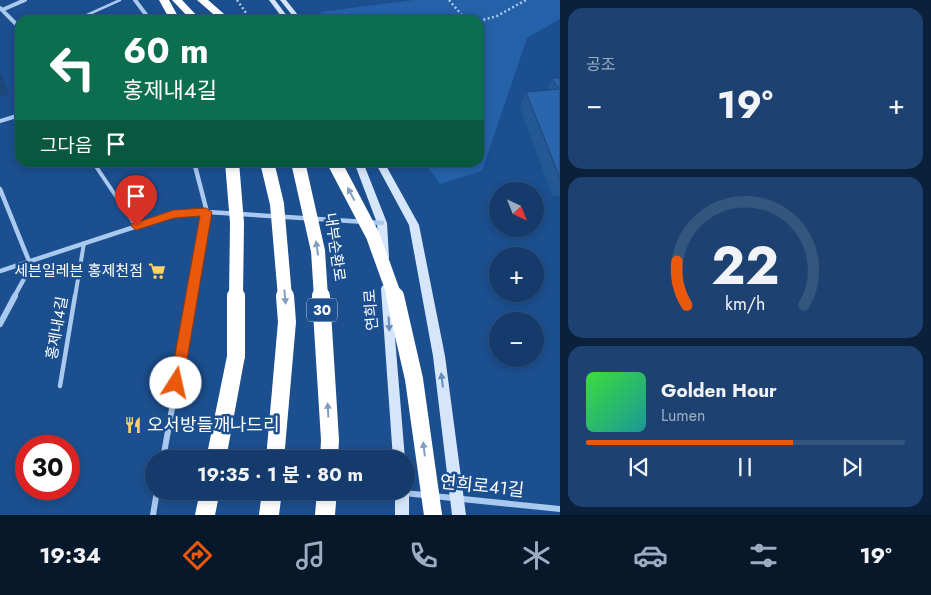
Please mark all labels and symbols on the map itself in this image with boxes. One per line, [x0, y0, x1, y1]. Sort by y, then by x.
pin [115, 175, 157, 226]
north arrow [489, 182, 544, 238]
one-way arrow [347, 187, 355, 201]
street label: 내부순환로 [319, 211, 351, 283]
one-way arrow [313, 240, 321, 256]
place label: 세븐일레븐 홍제천점 [14, 260, 143, 282]
supermarket icon: 세븐일레븐 홍제천점 [147, 261, 167, 281]
street label: 연희로 [359, 289, 383, 331]
one-way arrow [281, 290, 289, 306]
street label: 홍제내4길 [41, 295, 73, 361]
road number: 30 [307, 298, 337, 322]
one-way arrow [385, 316, 393, 332]
position arrow [149, 356, 201, 408]
one-way arrow [438, 372, 446, 388]
one-way arrow [323, 402, 331, 418]
place label: 오서방들깨나드리 [147, 412, 279, 438]
restaurant icon: 오서방들깨나드리 [123, 415, 143, 435]
speed limit sign: 30 [15, 435, 80, 500]
one-way arrow [420, 441, 428, 457]
street label: 연희로41길 [438, 469, 526, 503]

